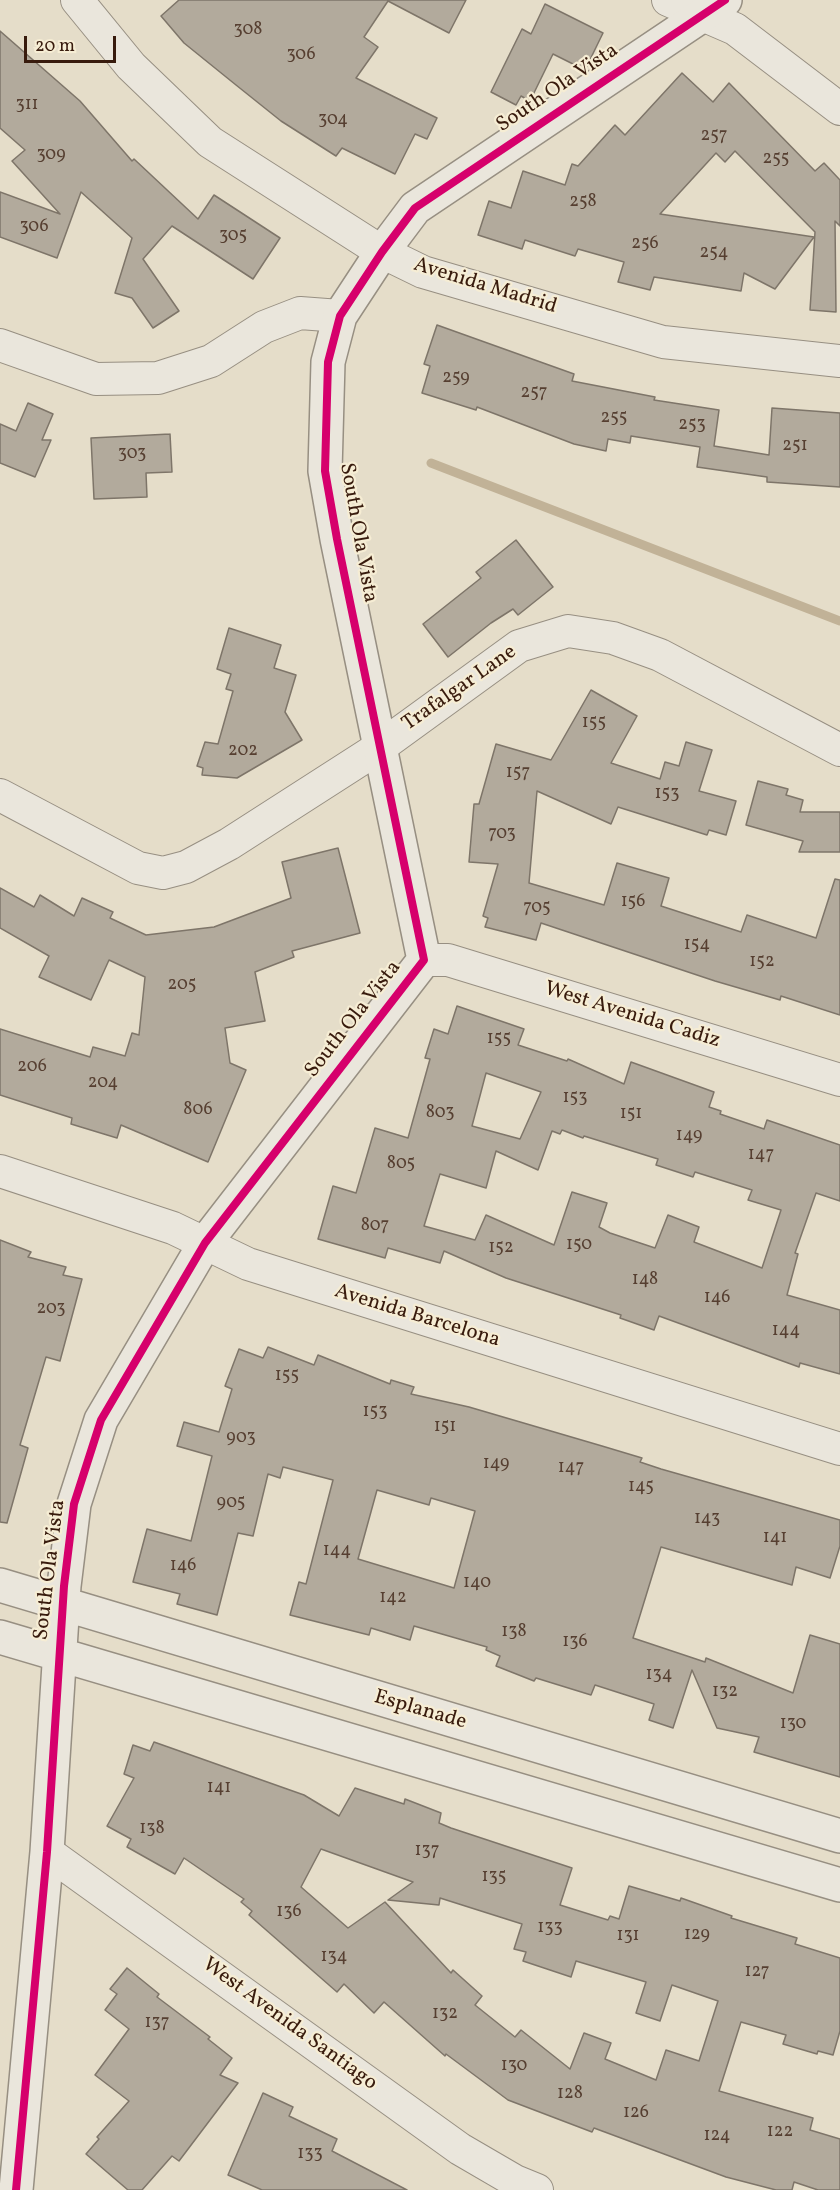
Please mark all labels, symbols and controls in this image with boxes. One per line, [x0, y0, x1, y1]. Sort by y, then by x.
house number: 308 [234, 20, 262, 42]
scale bar [27, 24, 118, 62]
text: 20 m [35, 34, 75, 59]
street label: South Ola Vista [492, 39, 624, 139]
house number: 306 [286, 45, 316, 67]
house number: 311 [15, 95, 39, 117]
house number: 304 [318, 110, 348, 132]
house number: 257 [700, 126, 728, 148]
house number: 309 [36, 145, 66, 167]
house number: 255 [763, 149, 789, 171]
house number: 258 [569, 192, 597, 214]
house number: 306 [19, 217, 49, 239]
house number: 305 [219, 226, 247, 248]
house number: 256 [631, 234, 659, 256]
house number: 254 [699, 243, 729, 265]
street label: Avenida Madrid [410, 253, 560, 321]
house number: 259 [442, 368, 470, 390]
house number: 257 [520, 383, 548, 405]
house number: 255 [601, 408, 627, 430]
house number: 253 [678, 415, 706, 437]
house number: 251 [782, 436, 808, 458]
house number: 303 [118, 444, 146, 466]
street label: South Ola Vista [332, 461, 382, 605]
street label: Trafalgar Lane [398, 640, 522, 738]
house number: 155 [582, 713, 606, 735]
house number: 202 [228, 741, 258, 763]
house number: 157 [506, 763, 530, 785]
house number: 153 [655, 784, 679, 806]
house number: 703 [488, 824, 516, 846]
house number: 156 [621, 892, 645, 914]
house number: 705 [523, 898, 551, 920]
house number: 154 [684, 935, 710, 957]
house number: 152 [749, 952, 775, 974]
street label: South Ola Vista [301, 957, 407, 1083]
house number: 205 [168, 975, 196, 997]
street label: West Avenida Cadiz [541, 977, 723, 1055]
house number: 155 [487, 1029, 511, 1051]
house number: 206 [17, 1057, 47, 1079]
house number: 204 [88, 1073, 118, 1095]
house number: 153 [563, 1088, 587, 1110]
house number: 806 [183, 1100, 213, 1122]
house number: 803 [426, 1103, 454, 1125]
house number: 151 [620, 1104, 642, 1126]
house number: 149 [676, 1126, 702, 1148]
house number: 147 [748, 1145, 774, 1167]
house number: 805 [387, 1154, 415, 1176]
house number: 807 [361, 1216, 389, 1238]
house number: 150 [566, 1235, 592, 1257]
house number: 152 [488, 1238, 514, 1260]
house number: 148 [632, 1270, 658, 1292]
street label: Avenida Barcelona [331, 1280, 503, 1354]
house number: 146 [704, 1288, 730, 1310]
house number: 203 [36, 1299, 66, 1321]
house number: 144 [772, 1321, 800, 1343]
house number: 155 [275, 1366, 299, 1388]
house number: 153 [363, 1402, 387, 1424]
house number: 151 [434, 1417, 456, 1439]
house number: 903 [226, 1428, 256, 1450]
house number: 149 [483, 1454, 509, 1476]
house number: 147 [558, 1458, 584, 1480]
house number: 145 [628, 1477, 654, 1499]
house number: 905 [217, 1493, 245, 1515]
street label: South Ola Vista [30, 1498, 72, 1642]
house number: 143 [694, 1509, 720, 1531]
house number: 141 [763, 1528, 787, 1550]
house number: 144 [323, 1541, 351, 1563]
house number: 146 [170, 1556, 196, 1578]
house number: 140 [463, 1573, 491, 1595]
house number: 142 [379, 1588, 407, 1610]
house number: 138 [501, 1622, 527, 1644]
house number: 136 [562, 1632, 588, 1654]
house number: 134 [646, 1665, 672, 1687]
house number: 132 [712, 1682, 738, 1704]
street label: Esplanade [371, 1686, 469, 1736]
house number: 130 [780, 1714, 806, 1736]
house number: 141 [207, 1778, 231, 1800]
house number: 138 [139, 1819, 165, 1841]
house number: 137 [415, 1841, 439, 1863]
house number: 135 [482, 1867, 506, 1889]
house number: 136 [276, 1902, 302, 1924]
house number: 133 [537, 1918, 563, 1940]
house number: 129 [684, 1925, 710, 1947]
house number: 131 [616, 1926, 640, 1948]
house number: 134 [321, 1947, 347, 1969]
street label: West Avenida Santiago [197, 1953, 381, 2097]
house number: 127 [745, 1962, 769, 1984]
house number: 132 [432, 2004, 458, 2026]
house number: 137 [145, 2013, 169, 2035]
house number: 130 [501, 2056, 527, 2078]
house number: 128 [557, 2084, 583, 2106]
house number: 126 [623, 2103, 649, 2125]
house number: 122 [767, 2122, 793, 2144]
house number: 124 [704, 2126, 730, 2148]
house number: 133 [297, 2144, 323, 2166]

